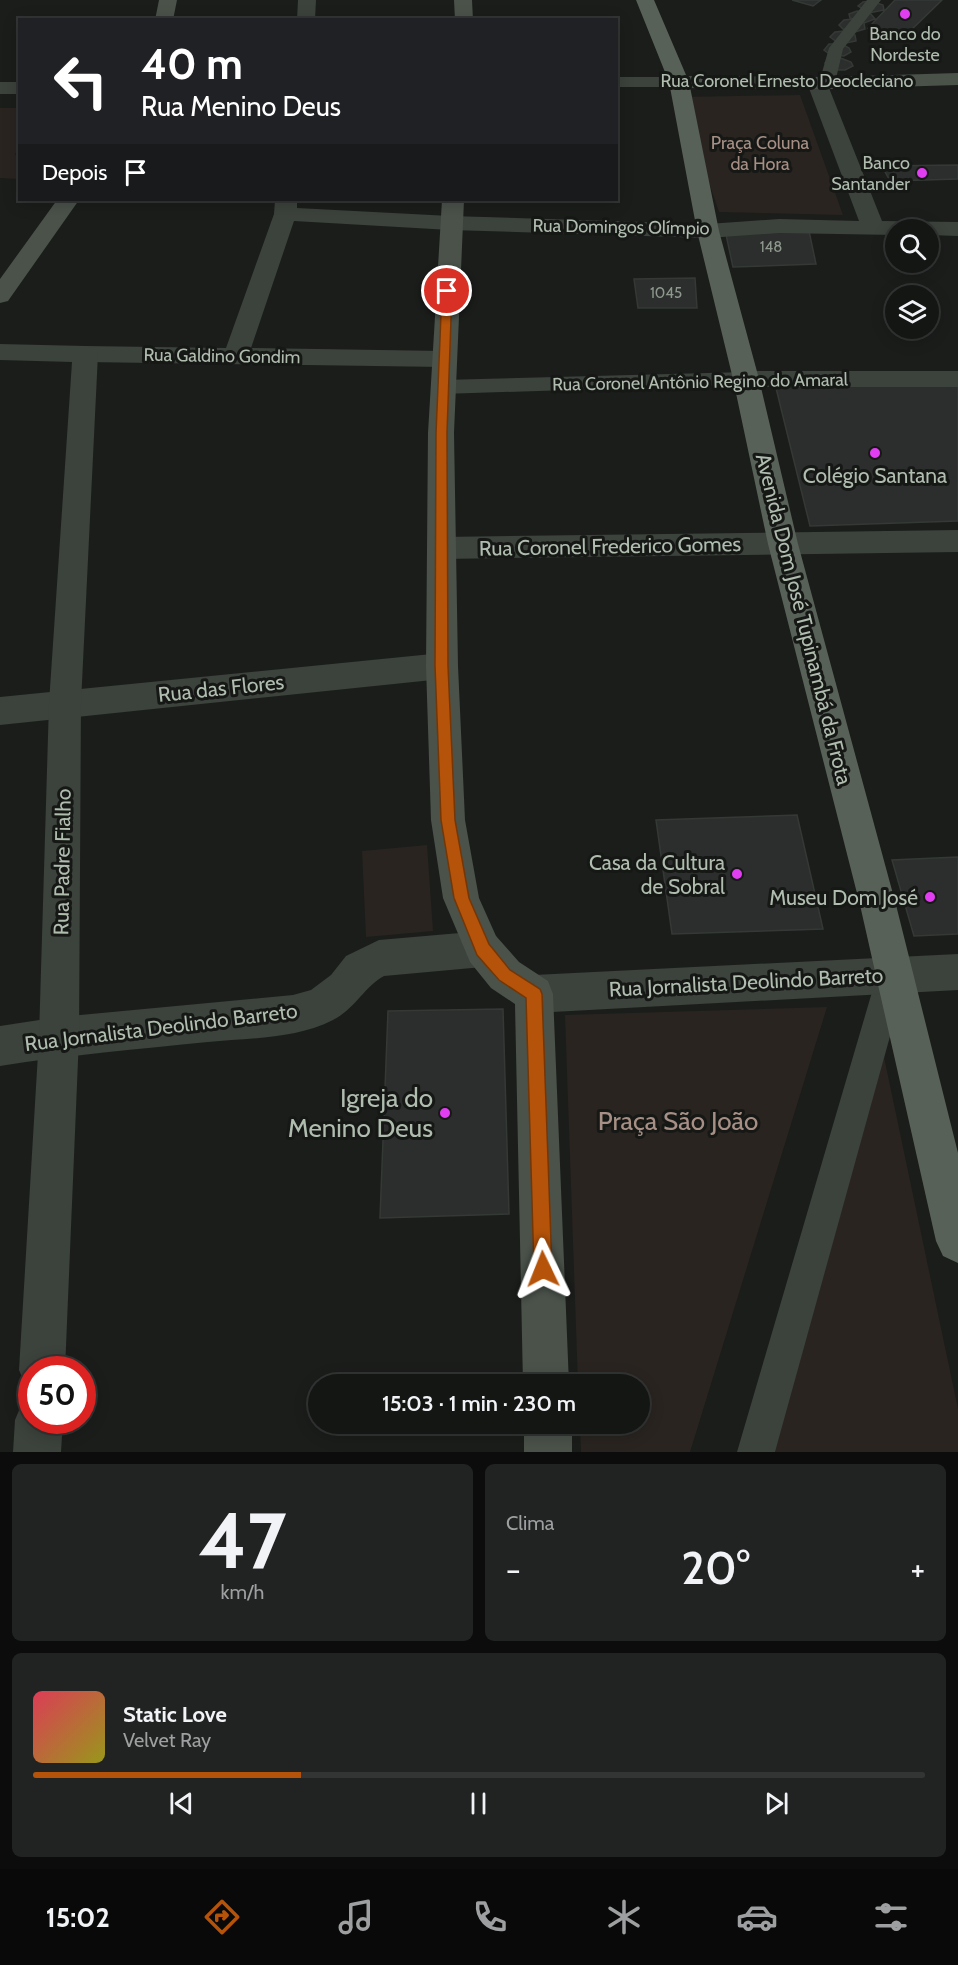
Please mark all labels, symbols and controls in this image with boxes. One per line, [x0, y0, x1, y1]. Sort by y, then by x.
marker: Banco do Nordeste [898, 7, 912, 21]
place label: Banco do Nordeste [869, 23, 941, 66]
text: 40 m [141, 38, 243, 90]
icon: left [42, 42, 120, 120]
street label: Rua Coronel Ernesto Deocleciano [661, 70, 914, 92]
text: Rua Menino Deus [141, 90, 341, 123]
park label: Praça Coluna da Hora [711, 132, 810, 175]
place label: Banco Santander [831, 152, 910, 195]
icon: arrive [119, 156, 152, 189]
text: Depois [42, 159, 107, 186]
marker: Banco Santander [915, 166, 929, 180]
street label: Rua Domingos Olímpio [532, 214, 710, 240]
map controls [885, 219, 939, 339]
button: search [885, 219, 939, 273]
house number: 148 [760, 238, 782, 256]
pin [421, 265, 472, 316]
icon: arrive [430, 274, 463, 307]
house number: 1045 [650, 284, 682, 302]
button: layers [885, 285, 939, 339]
street label: Rua Galdino Gondim [143, 344, 301, 368]
street label: Rua Coronel Antônio Regino do Amaral [552, 368, 849, 396]
marker: Colégio Santana [868, 446, 882, 460]
street label: Avenida Dom José Tupinambá da Frota [751, 451, 857, 787]
place label: Colégio Santana [803, 463, 947, 488]
street label: Rua Coronel Frederico Gomes [479, 531, 742, 561]
street label: Rua das Flores [157, 669, 286, 707]
street label: Rua Padre Fialho [48, 788, 76, 936]
place label: Casa da Cultura de Sobral [589, 850, 725, 899]
marker: Casa da Cultura de Sobral [730, 867, 744, 881]
place label: Museu Dom José [769, 885, 918, 910]
marker: Museu Dom José [923, 890, 937, 904]
street label: Rua Jornalista Deolindo Barreto [608, 962, 884, 1002]
street label: Rua Jornalista Deolindo Barreto [23, 998, 299, 1056]
place label: Igreja do Menino Deus [288, 1082, 433, 1144]
park label: Praça São João [598, 1105, 758, 1137]
marker: Igreja do Menino Deus [438, 1106, 452, 1120]
position arrow [511, 1237, 575, 1301]
speed limit sign: 50 [18, 1356, 96, 1434]
text: 15:03 · 1 min · 230 m [382, 1390, 576, 1417]
text: 47 [198, 1493, 287, 1588]
text: Clima [506, 1511, 554, 1535]
text: 20° [681, 1541, 750, 1595]
text: − [506, 1549, 521, 1589]
text: + [910, 1549, 925, 1589]
text: km/h [221, 1580, 264, 1604]
text: Static Love [123, 1701, 227, 1728]
text: Velvet Ray [123, 1728, 211, 1752]
icon: previous [165, 1787, 198, 1820]
icon: pause [462, 1787, 495, 1820]
icon: next [760, 1787, 793, 1820]
icon: directions [201, 1896, 243, 1938]
icon: music [335, 1896, 377, 1938]
icon: phone [469, 1896, 511, 1938]
icon: climate [603, 1896, 645, 1938]
icon: car [736, 1896, 778, 1938]
icon: filters [870, 1896, 912, 1938]
text: 15:02 [46, 1901, 110, 1934]

